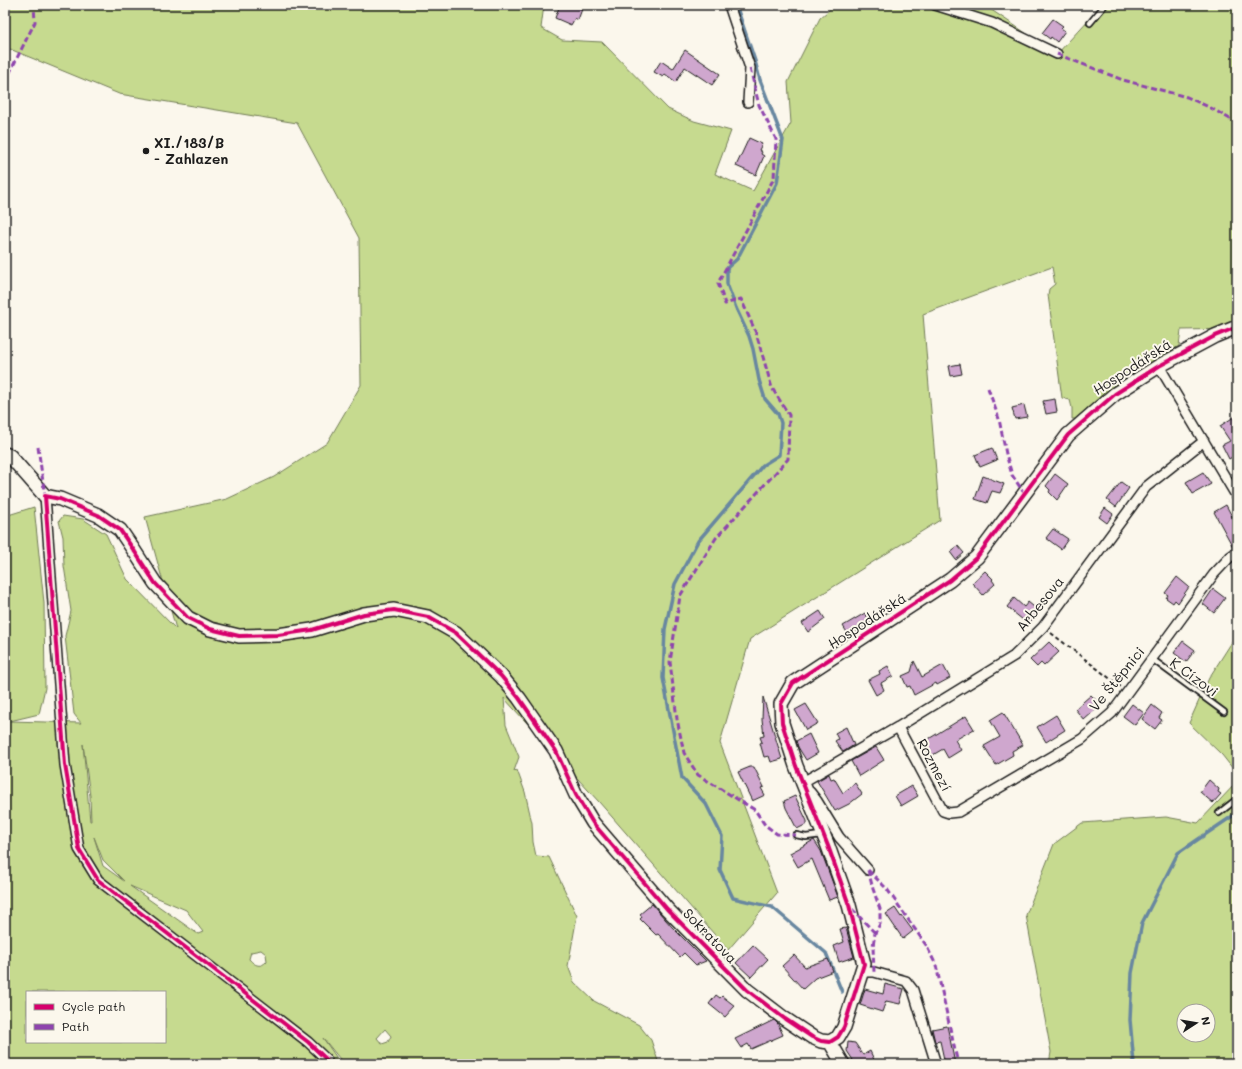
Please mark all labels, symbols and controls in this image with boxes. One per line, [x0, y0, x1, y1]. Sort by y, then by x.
place label: XI./183/B - Zahlazen [154, 133, 228, 168]
marker: XI./183/B - Zahlazen [141, 146, 151, 156]
street label: Hospodářská [1089, 334, 1174, 399]
street label: Arbesova [1012, 572, 1068, 635]
street label: Hospodářská [824, 588, 909, 653]
street label: Ve Štěpnici [1085, 642, 1149, 715]
street label: K Cízovi [1166, 653, 1222, 700]
street label: Rozmezí [913, 735, 956, 794]
street label: Sokratova [679, 904, 741, 967]
legend [26, 991, 166, 1043]
text: Cycle path [62, 998, 125, 1014]
north arrow [1176, 1003, 1216, 1043]
text: N [1198, 1015, 1214, 1026]
text: Path [62, 1018, 89, 1034]

